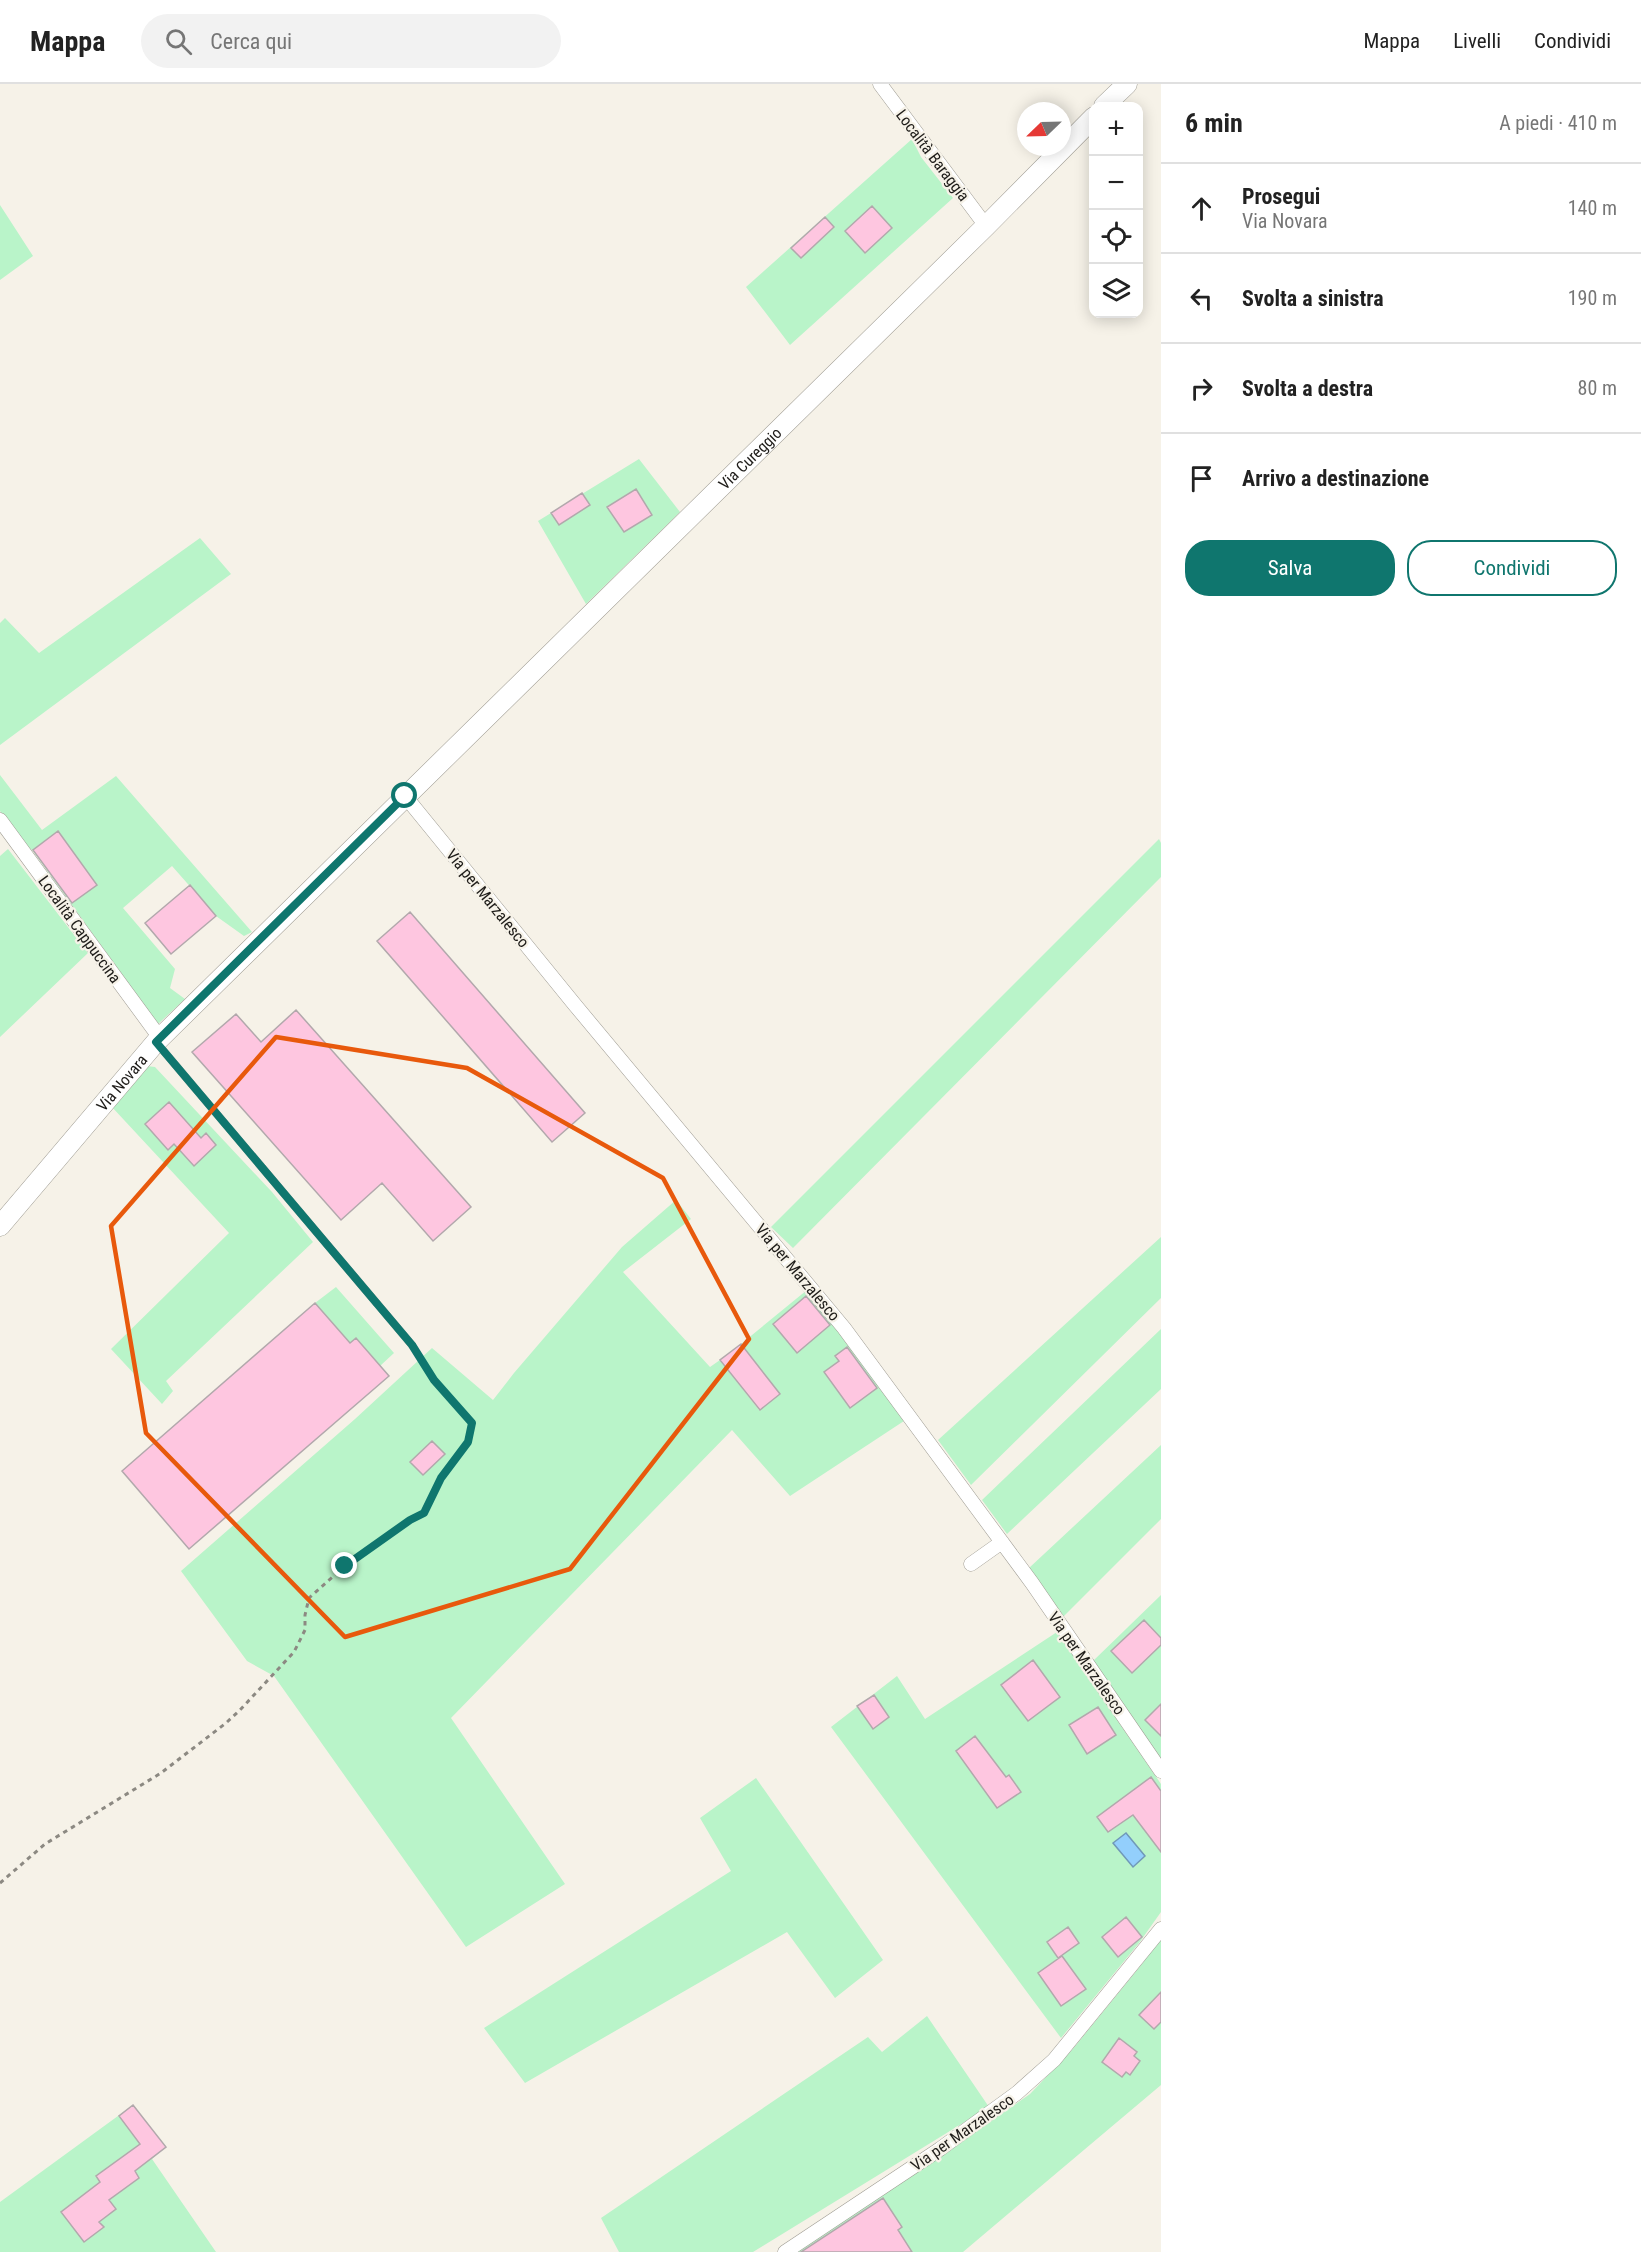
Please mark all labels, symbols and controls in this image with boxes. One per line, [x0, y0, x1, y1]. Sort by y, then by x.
search box [141, 14, 561, 68]
text: Mappa [30, 25, 105, 58]
icon: search [162, 25, 195, 58]
text: Cerca qui [210, 29, 292, 54]
text: Mappa [1363, 29, 1420, 53]
text: Livelli [1453, 29, 1501, 53]
text: Condividi [1534, 29, 1611, 53]
north arrow [1017, 102, 1071, 156]
map controls [1089, 102, 1143, 318]
button: + [1089, 102, 1143, 156]
street label: Località Baraggia [892, 106, 973, 205]
text: 6 min [1185, 108, 1243, 138]
text: A piedi · 410 m [1499, 111, 1617, 135]
button: − [1089, 156, 1143, 210]
text: Prosegui [1242, 184, 1320, 209]
icon: ahead [1185, 192, 1218, 225]
text: 140 m [1568, 196, 1617, 220]
text: Via Novara [1242, 209, 1328, 233]
button: locate [1089, 210, 1143, 264]
button: layers [1089, 264, 1143, 318]
icon: left [1185, 282, 1218, 315]
text: Svolta a sinistra [1242, 286, 1384, 311]
text: 190 m [1568, 286, 1617, 310]
icon: right [1185, 372, 1218, 405]
text: Svolta a destra [1242, 376, 1373, 401]
text: 80 m [1578, 376, 1617, 400]
street label: Via Cureggio [715, 424, 786, 494]
icon: arrive [1185, 462, 1218, 495]
text: Arrivo a destinazione [1242, 466, 1429, 491]
button: Salva [1185, 540, 1395, 596]
button: Condividi [1407, 540, 1617, 596]
route start [391, 782, 417, 808]
street label: Via per Marzalesco [442, 845, 533, 951]
street label: Località Cappuccina [34, 872, 125, 987]
street label: Via Novara [93, 1051, 151, 1115]
street label: Via per Marzalesco [751, 1220, 844, 1325]
route end [331, 1552, 357, 1578]
street label: Via per Marzalesco [1044, 1608, 1129, 1718]
street label: Via per Marzalesco [907, 2090, 1017, 2175]

